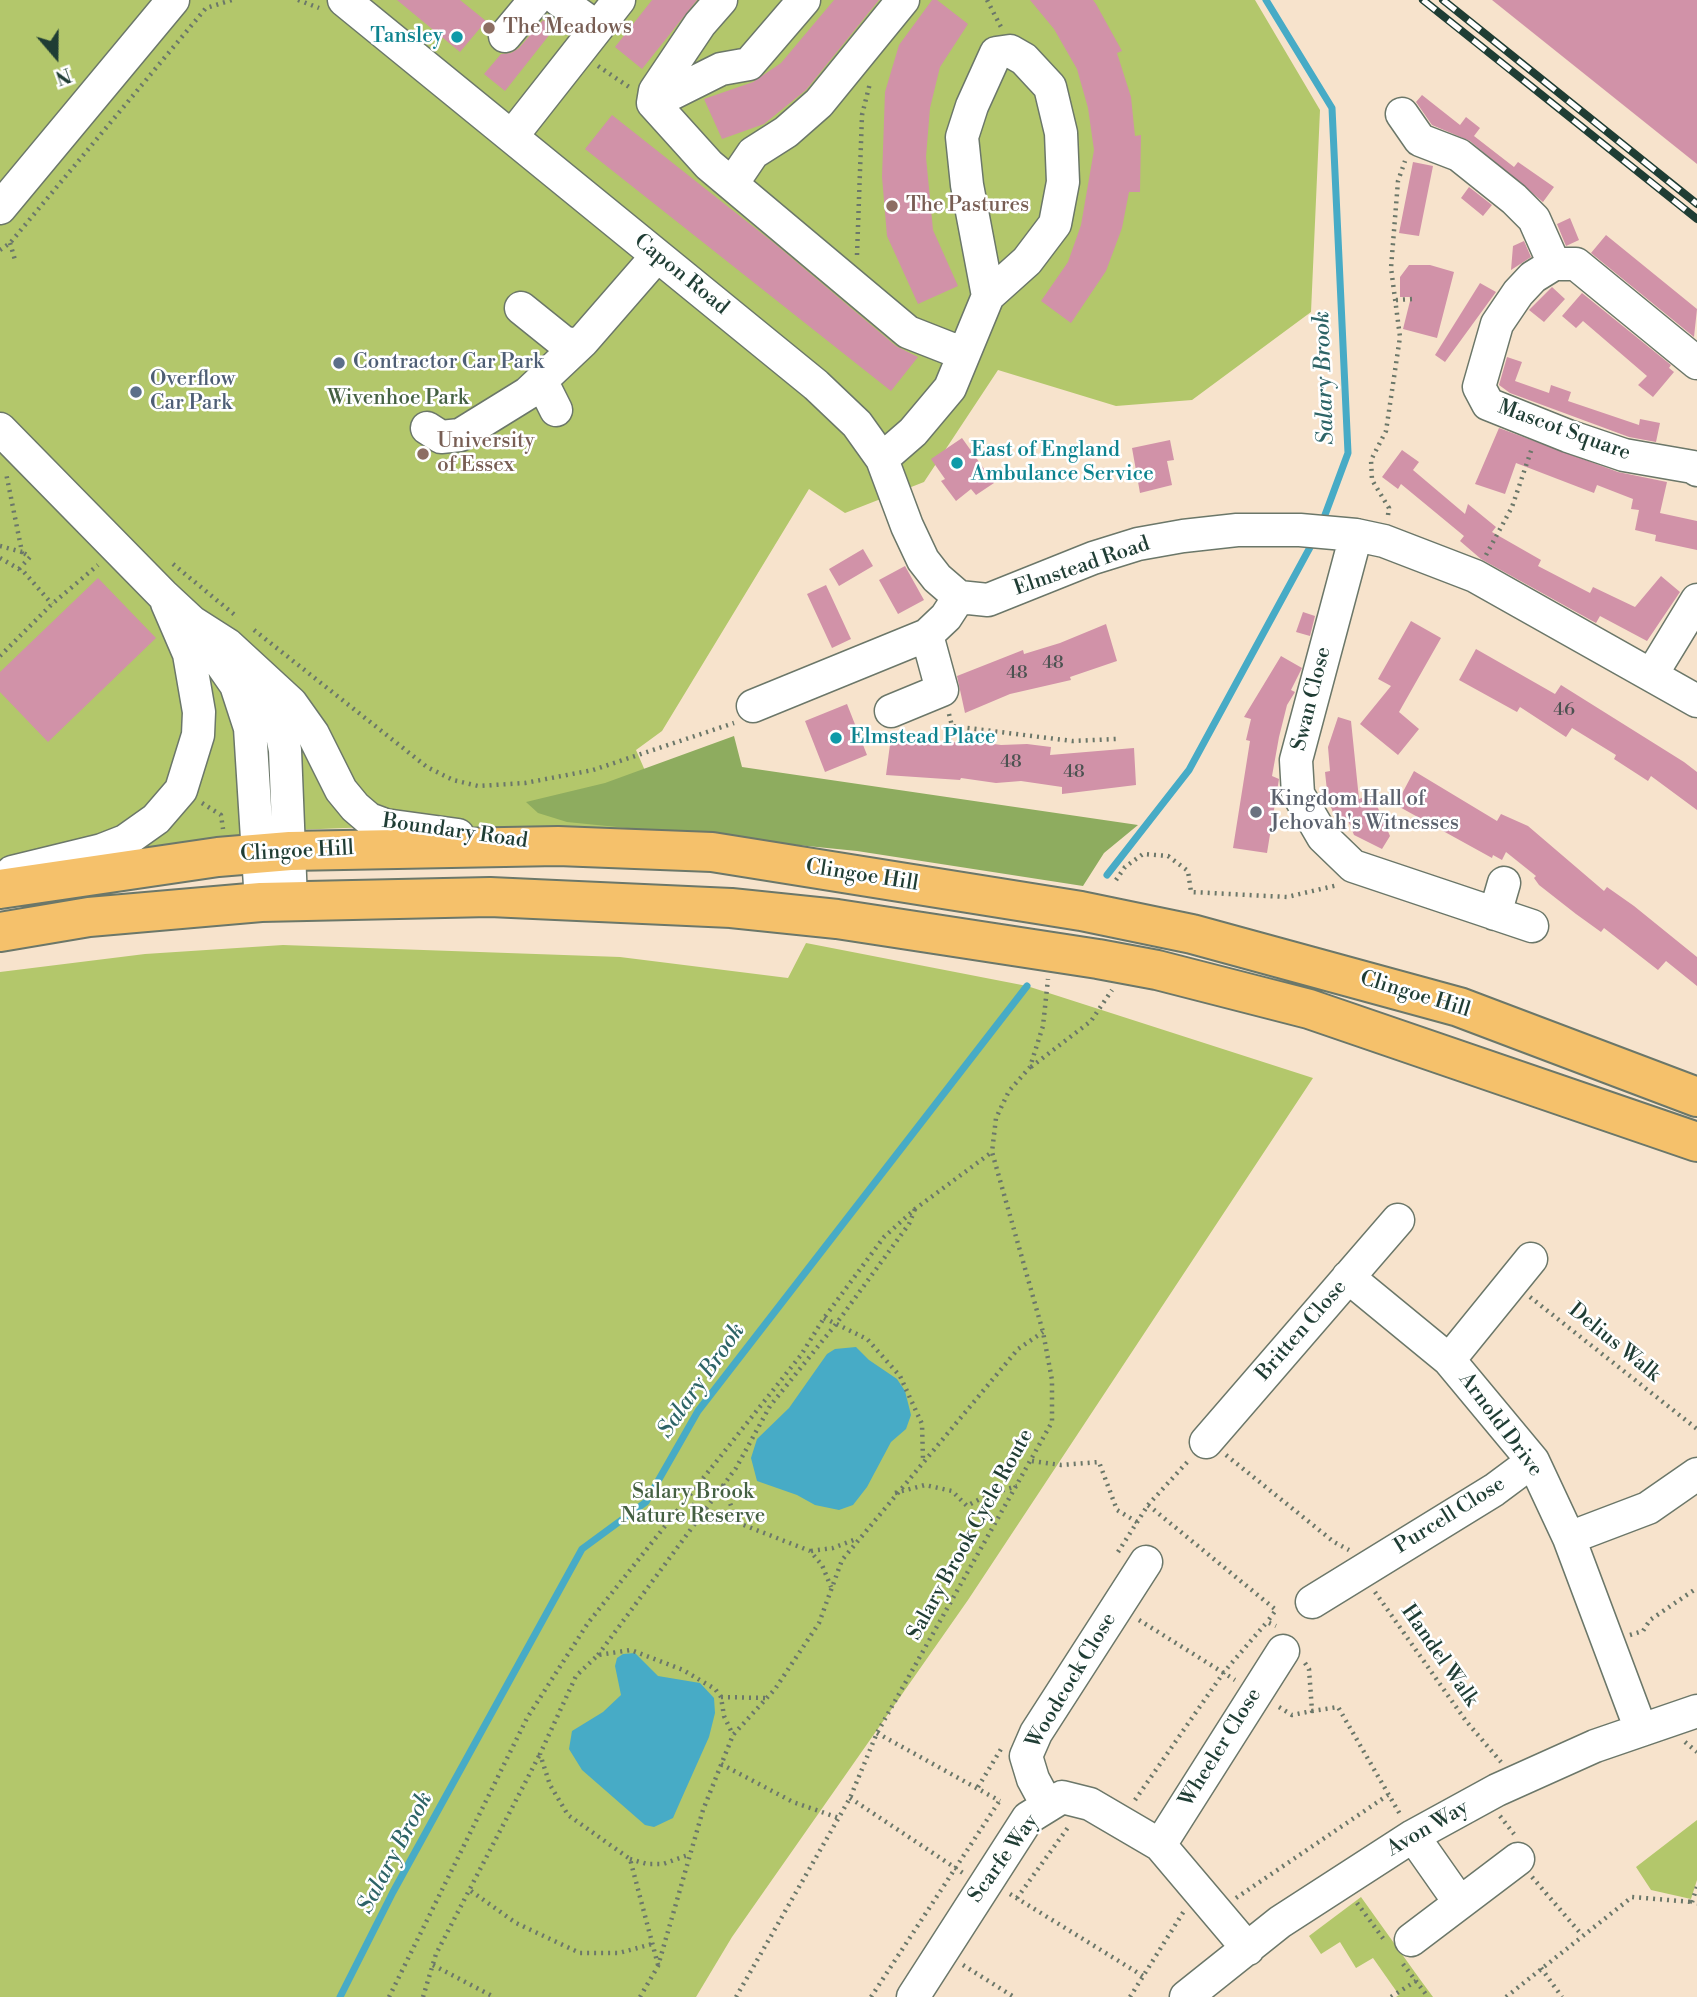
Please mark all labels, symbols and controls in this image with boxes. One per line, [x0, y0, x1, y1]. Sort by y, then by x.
place label: The Meadows [503, 15, 632, 41]
marker: The Meadows [481, 20, 497, 36]
north arrow [21, 21, 91, 91]
place label: Tansley [370, 24, 443, 50]
marker: Tansley [449, 29, 465, 45]
text: N [52, 62, 74, 90]
place label: The Pastures [906, 193, 1029, 219]
marker: The Pastures [884, 198, 900, 214]
street label: Capon Road [629, 229, 733, 321]
water label: Salary Brook [1309, 311, 1341, 445]
place label: Contractor Car Park [353, 350, 544, 376]
marker: Contractor Car Park [331, 355, 347, 371]
place label: Overflow Car Park [150, 367, 235, 417]
marker: Overflow Car Park [128, 384, 144, 400]
park label: Wivenhoe Park [327, 386, 469, 412]
street label: Mascot Square [1494, 395, 1634, 467]
place label: University of Essex [437, 429, 535, 479]
place label: East of England Ambulance Service [971, 438, 1154, 488]
marker: University of Essex [415, 446, 431, 462]
marker: East of England Ambulance Service [949, 455, 965, 471]
street label: Elmstead Road [1011, 532, 1153, 602]
street label: Swan Close [1287, 644, 1337, 754]
house number: 48 [1042, 653, 1064, 675]
house number: 48 [1006, 663, 1028, 685]
house number: 46 [1553, 700, 1575, 722]
place label: Elmstead Place [850, 725, 996, 751]
marker: Elmstead Place [828, 730, 844, 746]
house number: 48 [1000, 752, 1022, 774]
house number: 48 [1063, 762, 1085, 784]
place label: Kingdom Hall of Jehovah's Witnesses [1270, 787, 1459, 837]
marker: Kingdom Hall of Jehovah's Witnesses [1248, 804, 1264, 820]
street label: Boundary Road [381, 809, 529, 855]
street label: Clingoe Hill [239, 836, 355, 868]
street label: Clingoe Hill [804, 855, 920, 897]
street label: Clingoe Hill [1357, 966, 1473, 1024]
street label: Britten Close [1251, 1275, 1353, 1387]
street label: Delius Walk [1563, 1298, 1665, 1388]
water label: Salary Brook [652, 1318, 752, 1444]
street label: Arnold Drive [1453, 1368, 1547, 1482]
street label: Salary Brook Cycle Route [902, 1425, 1040, 1645]
street label: Purcell Close [1390, 1472, 1510, 1560]
park label: Salary Brook Nature Reserve [621, 1480, 765, 1530]
street label: Handel Walk [1395, 1600, 1483, 1712]
street label: Woodcock Close [1022, 1609, 1122, 1753]
street label: Wheeler Close [1174, 1684, 1268, 1812]
water label: Salary Brook [352, 1787, 440, 1919]
street label: Avon Way [1383, 1795, 1473, 1863]
street label: Scarfe Way [963, 1810, 1045, 1908]

